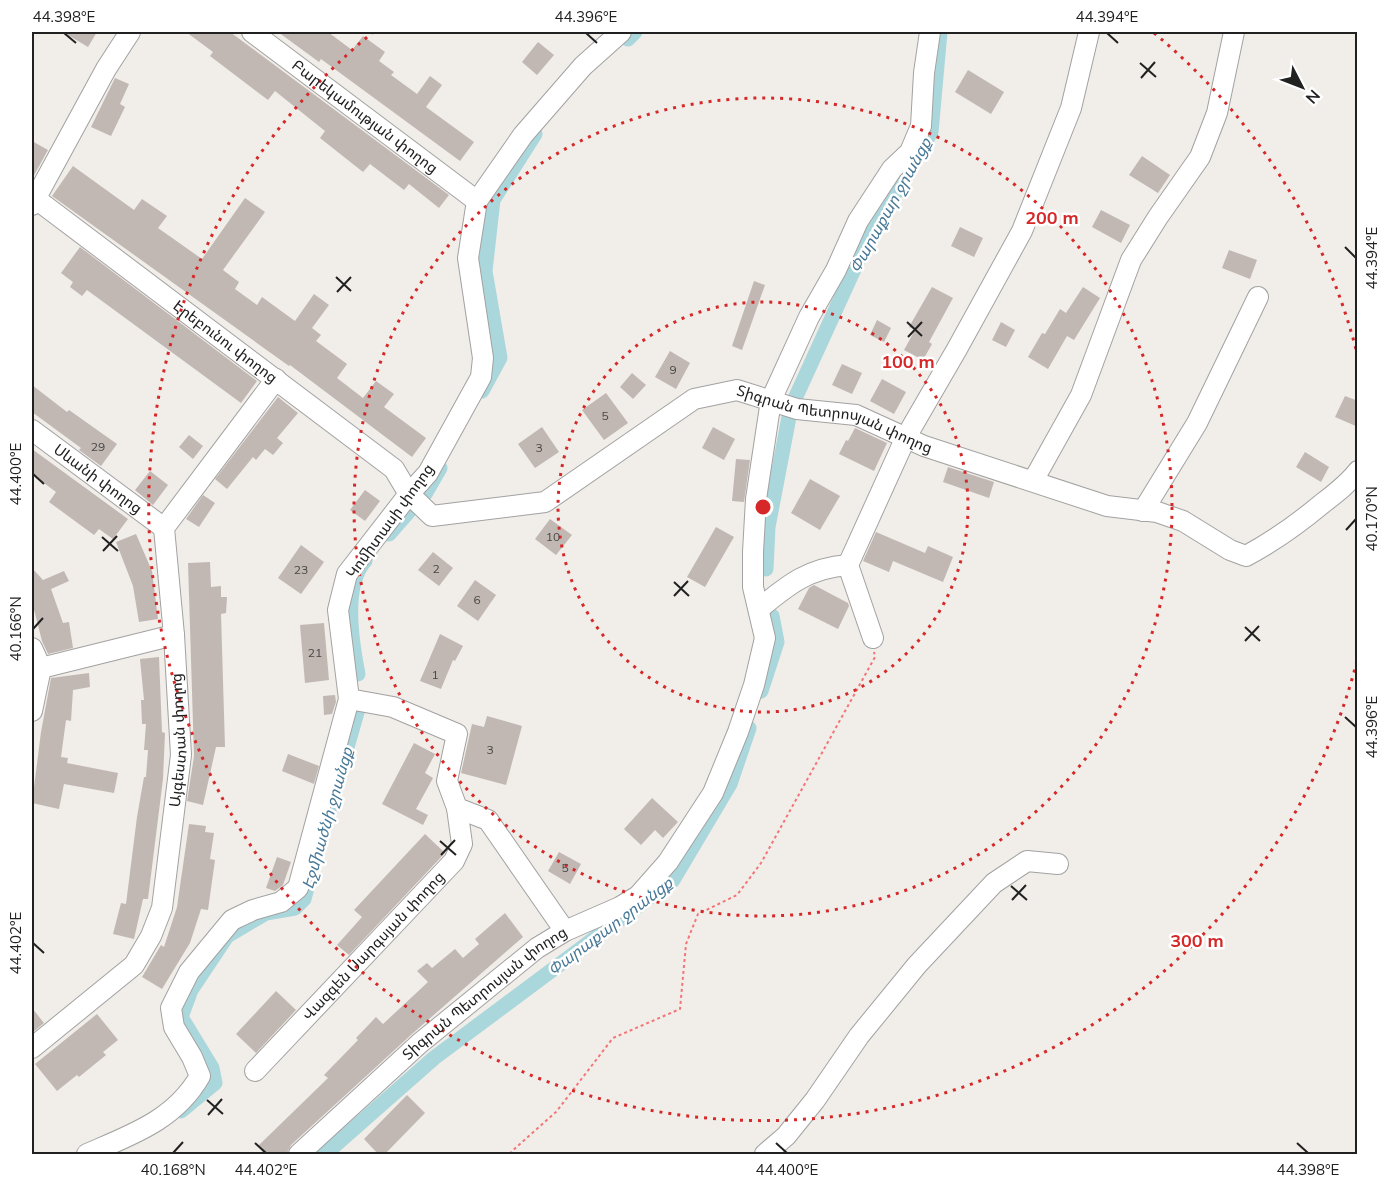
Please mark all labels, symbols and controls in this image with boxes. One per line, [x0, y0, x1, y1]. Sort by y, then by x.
text: 44.398°E [33, 7, 96, 26]
text: 44.396°E [555, 7, 618, 26]
text: 44.394°E [1076, 7, 1139, 26]
street label: Բարեկամության փողոց [288, 55, 442, 177]
north arrow [1272, 57, 1332, 117]
text: N [1302, 86, 1325, 108]
water label: Փարաքար ջրանցք [845, 133, 936, 276]
text: 200 m [1025, 206, 1079, 229]
text: 44.394°E [1362, 226, 1381, 289]
street label: Էրեբունու փողոց [170, 296, 282, 387]
text: 100 m [881, 350, 935, 373]
house number: 9 [669, 362, 677, 377]
street label: Տիգրան Պետրոսյան փողոց [735, 381, 935, 457]
house number: 5 [601, 408, 609, 423]
street label: Սևանի փողոց [50, 439, 146, 518]
house number: 29 [91, 439, 105, 454]
house number: 3 [535, 440, 543, 455]
text: 44.400°E [6, 442, 25, 505]
street label: Կոմիտասի փողոց [342, 460, 438, 582]
text: 40.170°N [1362, 486, 1381, 552]
centre of rings [753, 497, 773, 517]
house number: 10 [546, 529, 560, 544]
house number: 2 [432, 561, 440, 576]
house number: 23 [294, 562, 308, 577]
house number: 6 [473, 592, 481, 607]
text: 40.166°N [6, 596, 25, 662]
house number: 21 [308, 645, 322, 660]
house number: 1 [431, 667, 439, 682]
street label: Այգեստան փողոց [165, 673, 191, 808]
text: 44.396°E [1362, 695, 1381, 758]
house number: 3 [486, 742, 494, 757]
water label: Էջմիածնի ջրանցք [297, 743, 357, 891]
house number: 5 [561, 860, 569, 875]
street label: Վազգեն Սարգսյան փողոց [298, 867, 448, 1024]
water label: Փարաքար ջրանցք [544, 872, 677, 979]
text: 44.402°E [6, 911, 25, 974]
street label: Տիգրան Պետրոսյան փողոց [398, 922, 570, 1064]
text: 300 m [1170, 929, 1224, 952]
text: 40.168°N [140, 1160, 206, 1179]
text: 44.402°E [235, 1160, 298, 1179]
text: 44.400°E [756, 1160, 819, 1179]
text: 44.398°E [1277, 1160, 1340, 1179]

